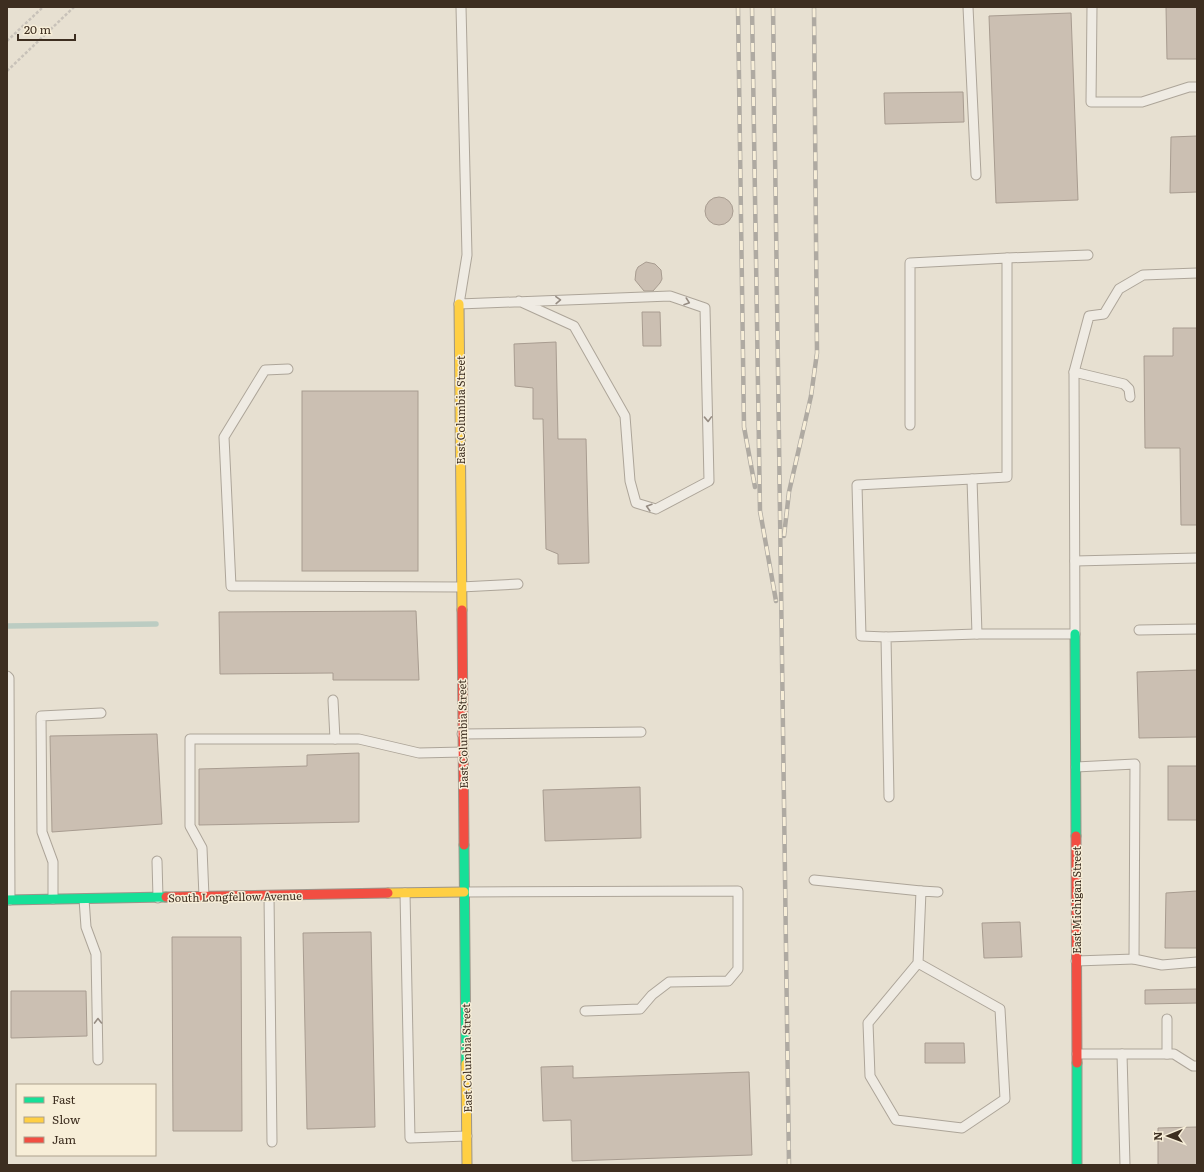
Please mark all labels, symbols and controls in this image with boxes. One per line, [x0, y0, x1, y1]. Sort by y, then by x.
scale bar [18, 16, 75, 42]
text: 20 m [24, 20, 51, 38]
one-way arrow [555, 296, 561, 304]
one-way arrow [683, 297, 690, 306]
street label: East Columbia Street [452, 355, 468, 465]
one-way arrow [704, 416, 712, 422]
one-way arrow [645, 503, 652, 512]
street label: East Columbia Street [453, 679, 471, 789]
street label: East Michigan Street [1068, 845, 1084, 954]
street label: South Longfellow Avenue [168, 887, 302, 905]
street label: East Columbia Street [457, 1003, 475, 1113]
one-way arrow [93, 1018, 102, 1024]
legend [16, 1084, 156, 1156]
text: Fast [52, 1090, 76, 1108]
text: Slow [52, 1110, 81, 1128]
north arrow [1148, 1116, 1188, 1156]
text: Jam [52, 1130, 77, 1148]
text: N [1149, 1131, 1165, 1141]

